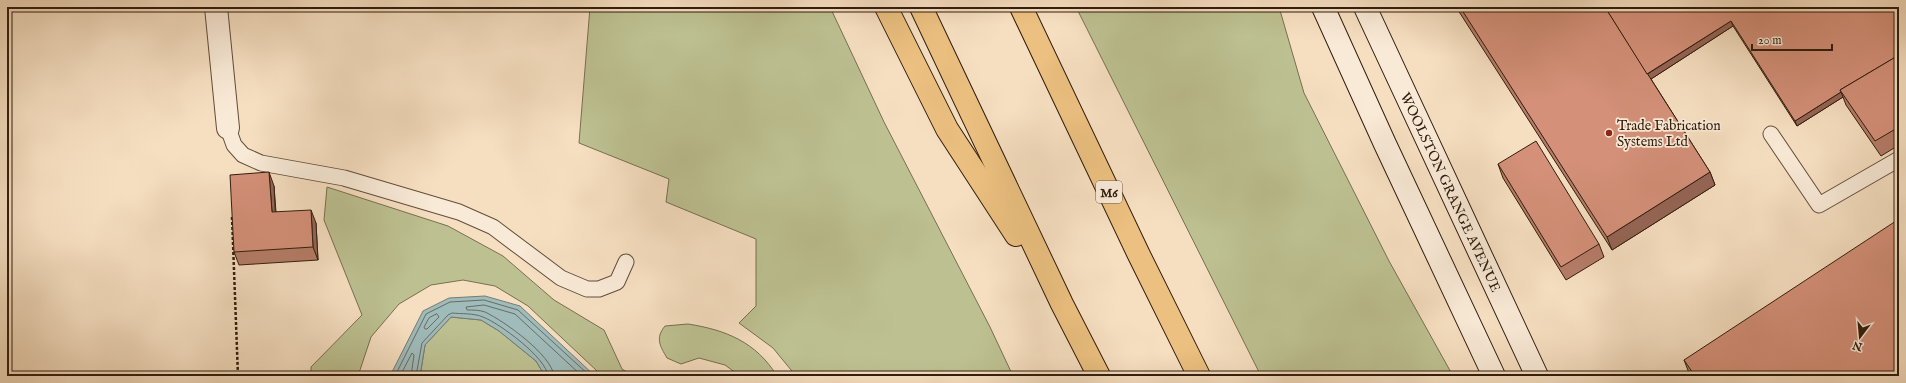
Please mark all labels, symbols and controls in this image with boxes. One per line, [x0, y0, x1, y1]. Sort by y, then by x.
scale bar [1752, 26, 1832, 52]
text: 20 m [1758, 33, 1781, 48]
street label: WOOLSTON GRANGE AVENUE [1396, 90, 1505, 295]
place label: Trade Fabrication Systems Ltd [1617, 117, 1721, 151]
marker: Trade Fabrication Systems Ltd [1604, 128, 1614, 138]
road number: M6 [1096, 181, 1122, 203]
north arrow [1840, 317, 1880, 357]
text: N [1851, 337, 1865, 354]

